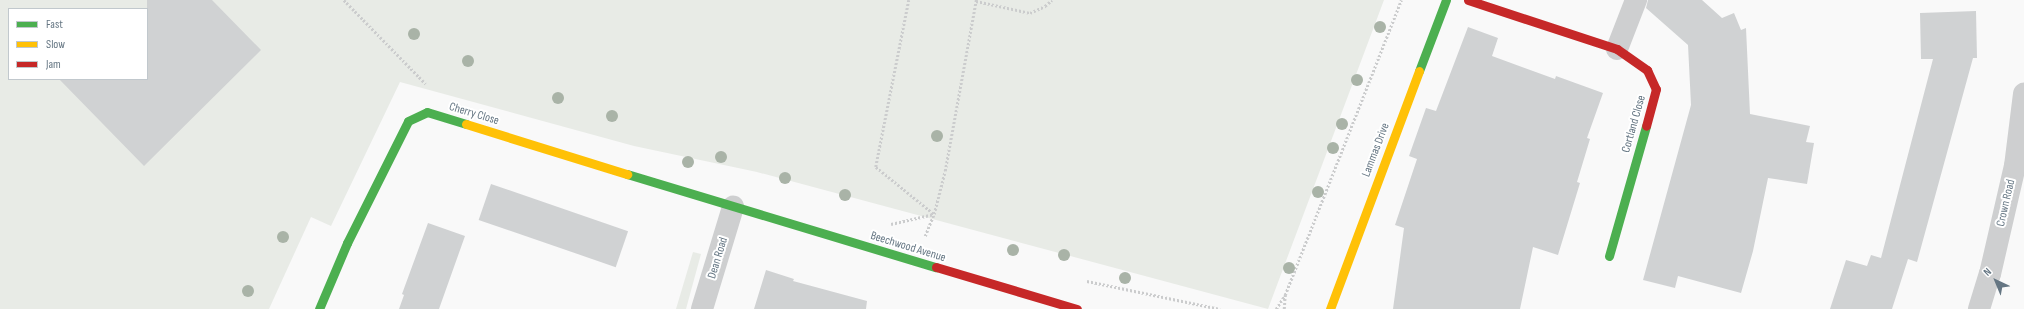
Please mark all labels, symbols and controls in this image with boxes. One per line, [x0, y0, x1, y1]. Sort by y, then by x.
legend [8, 8, 148, 80]
text: Fast [46, 17, 63, 32]
text: Slow [46, 37, 65, 52]
text: Jam [46, 57, 61, 72]
street label: Cortland Close [1619, 94, 1649, 154]
street label: Cherry Close [447, 100, 501, 128]
street label: Lammas Drive [1359, 121, 1393, 179]
street label: Crown Road [1994, 178, 2018, 228]
street label: Beechwood Avenue [869, 229, 947, 265]
street label: Dean Road [705, 236, 731, 280]
north arrow [1976, 261, 2016, 301]
text: N [1981, 265, 1994, 279]

